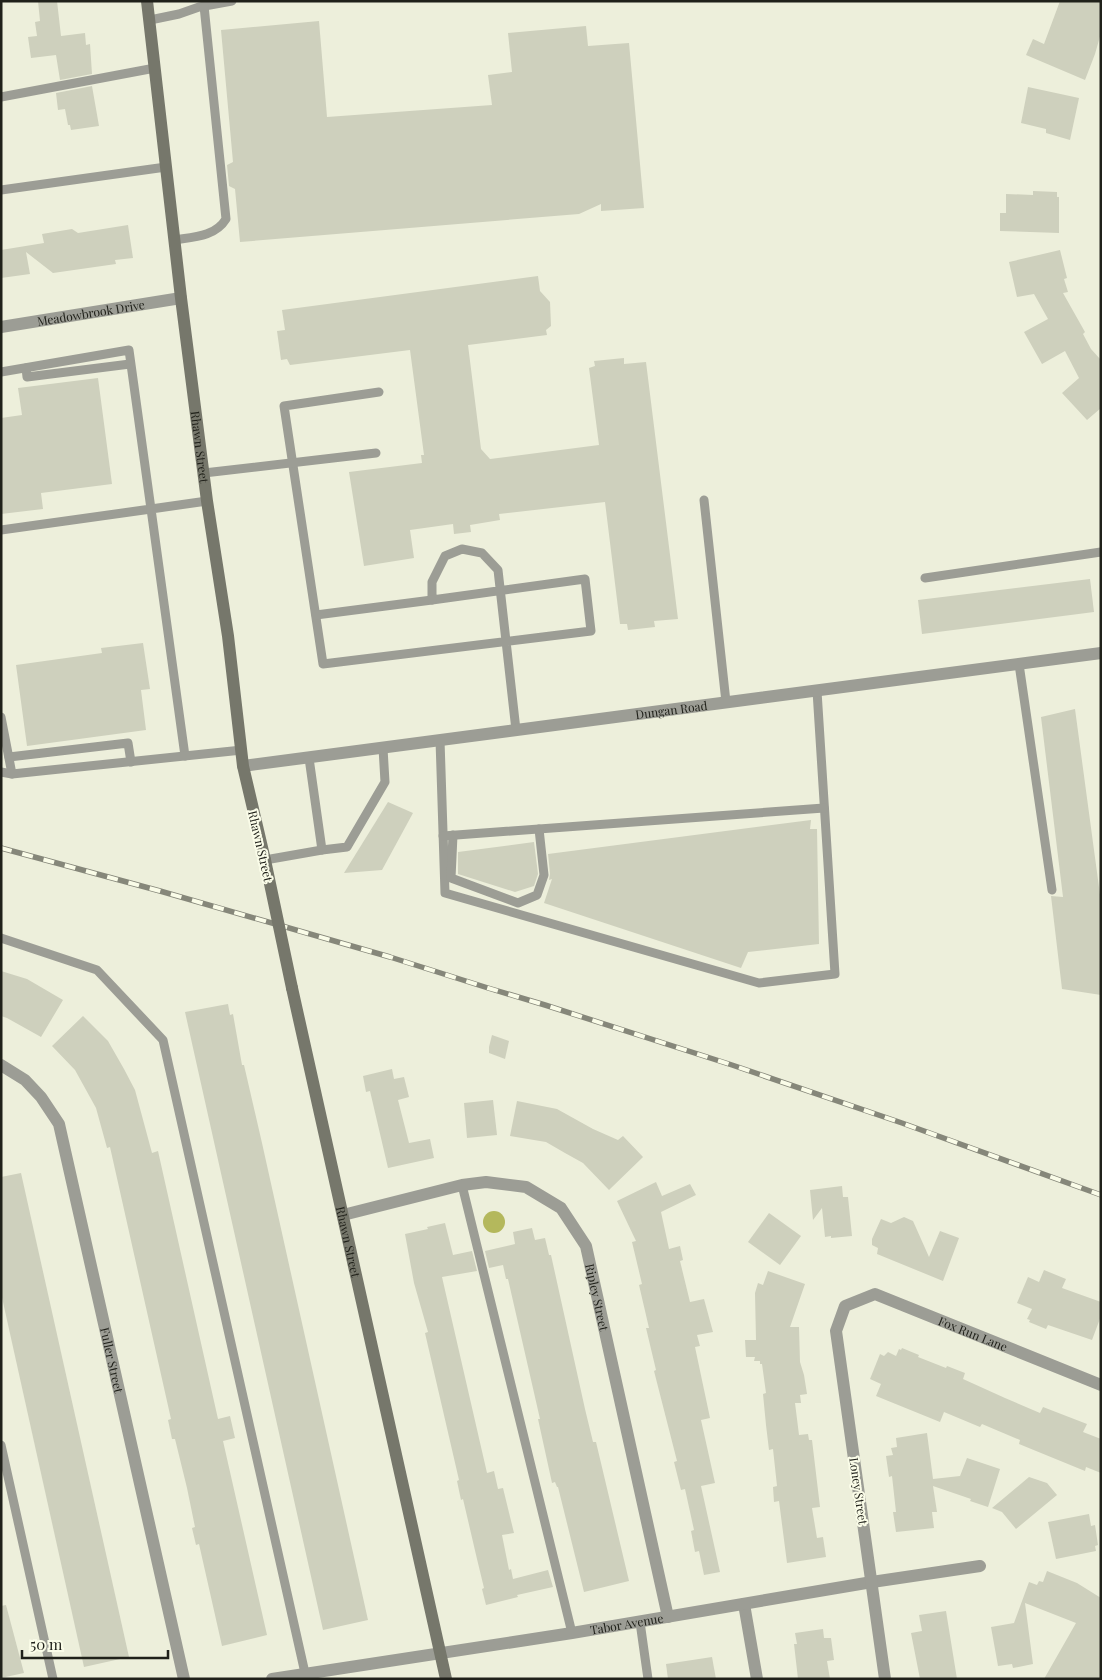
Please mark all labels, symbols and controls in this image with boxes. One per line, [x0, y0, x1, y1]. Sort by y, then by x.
street label: Meadowbrook Drive [36, 296, 146, 329]
street label: Rhawn Street [188, 410, 213, 485]
street label: Dungan Road [634, 697, 708, 722]
street label: Rhawn Street [245, 809, 277, 884]
street label: Rhawn Street [333, 1205, 364, 1280]
street label: Ripley Street [582, 1262, 613, 1333]
street label: Fox Run Lane [936, 1312, 1010, 1355]
street label: Fuller Street [97, 1326, 127, 1395]
street label: Loney Street [846, 1456, 872, 1526]
street label: Tabor Avenue [589, 1610, 665, 1638]
scale bar [22, 1628, 169, 1660]
text: 50 m [30, 1634, 63, 1654]

